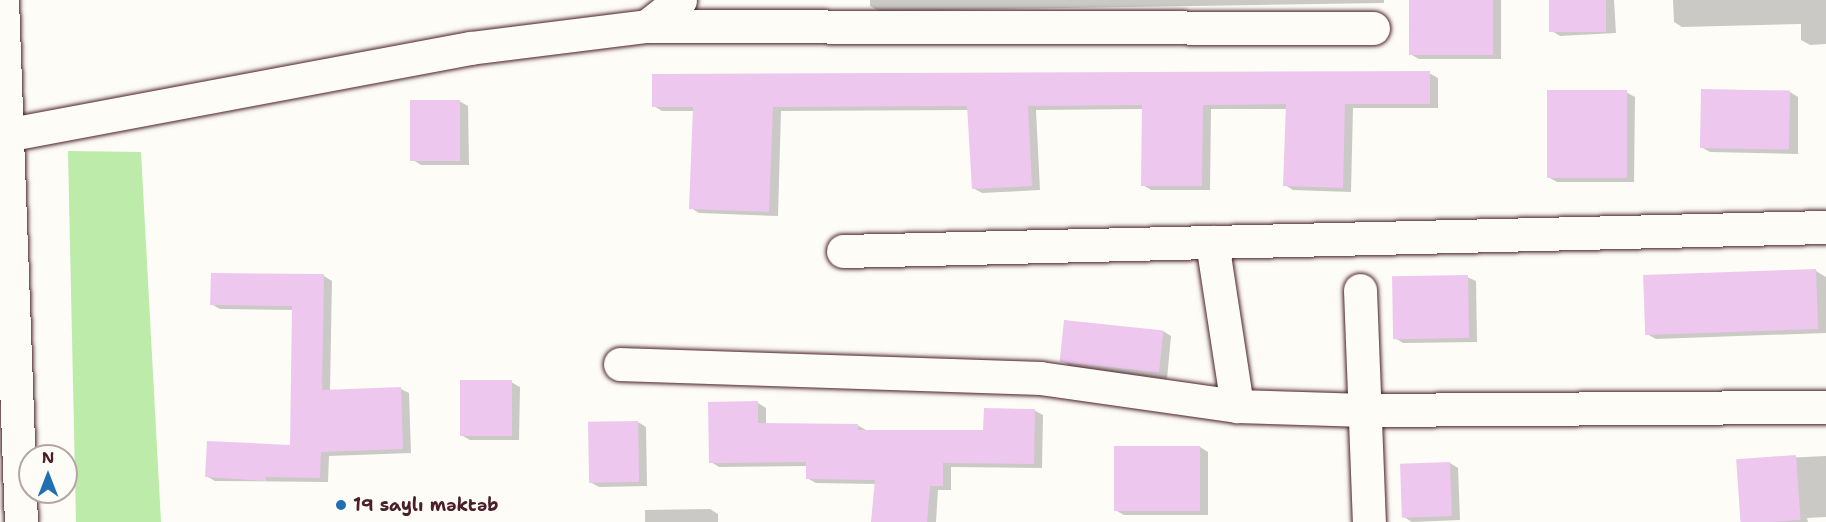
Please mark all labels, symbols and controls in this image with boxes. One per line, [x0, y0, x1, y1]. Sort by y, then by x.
north arrow [18, 444, 78, 504]
text: N [42, 447, 54, 468]
place label: 19 saylı məktəb [353, 494, 498, 516]
marker: 19 saylı məktəb [334, 498, 348, 512]

